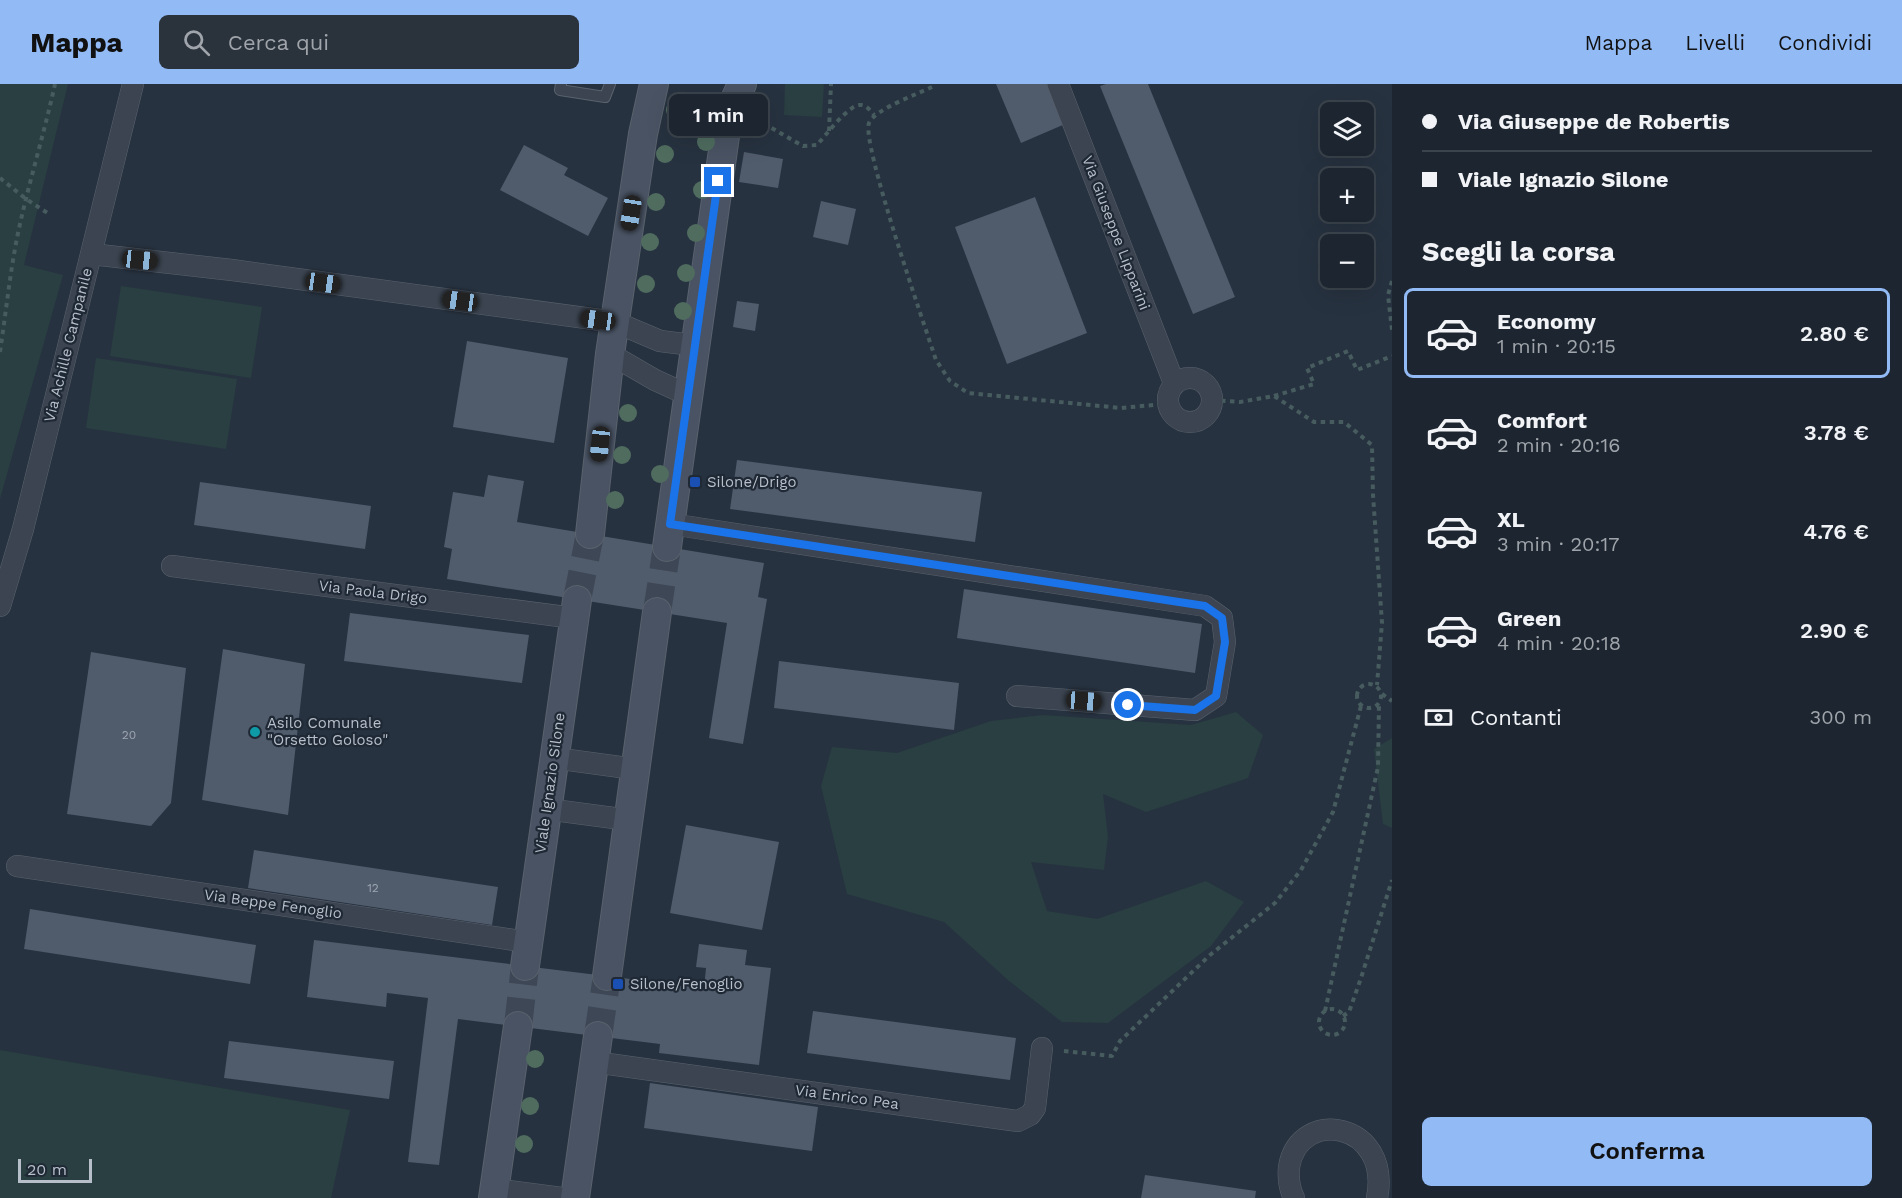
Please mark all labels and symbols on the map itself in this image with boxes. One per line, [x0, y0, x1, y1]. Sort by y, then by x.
callout: 1 min [668, 94, 768, 136]
street label: Via Giuseppe Lipparini [1078, 153, 1154, 313]
route end [704, 167, 731, 194]
car [619, 194, 643, 232]
car [121, 249, 159, 271]
street label: Via Achille Campanile [40, 266, 96, 424]
car [304, 272, 342, 294]
car [441, 290, 479, 312]
car [579, 309, 617, 331]
car [589, 425, 611, 463]
place label: Silone/Drigo [707, 473, 796, 491]
marker: Silone/Drigo [688, 475, 702, 489]
street label: Via Paola Drigo [318, 576, 428, 608]
car [1065, 691, 1103, 711]
route start [1114, 691, 1141, 718]
street label: Viale Ignazio Silone [531, 712, 569, 854]
place label: Asilo Comunale "Orsetto Goloso" [267, 714, 388, 749]
marker: Asilo Comunale "Orsetto Goloso" [248, 725, 262, 739]
house number: 20 [122, 728, 136, 742]
house number: 12 [367, 881, 379, 895]
street label: Via Beppe Fenoglio [203, 885, 343, 923]
place label: Silone/Fenoglio [630, 975, 742, 993]
marker: Silone/Fenoglio [611, 977, 625, 991]
street label: Via Enrico Pea [794, 1081, 901, 1113]
scale bar [18, 1156, 92, 1184]

